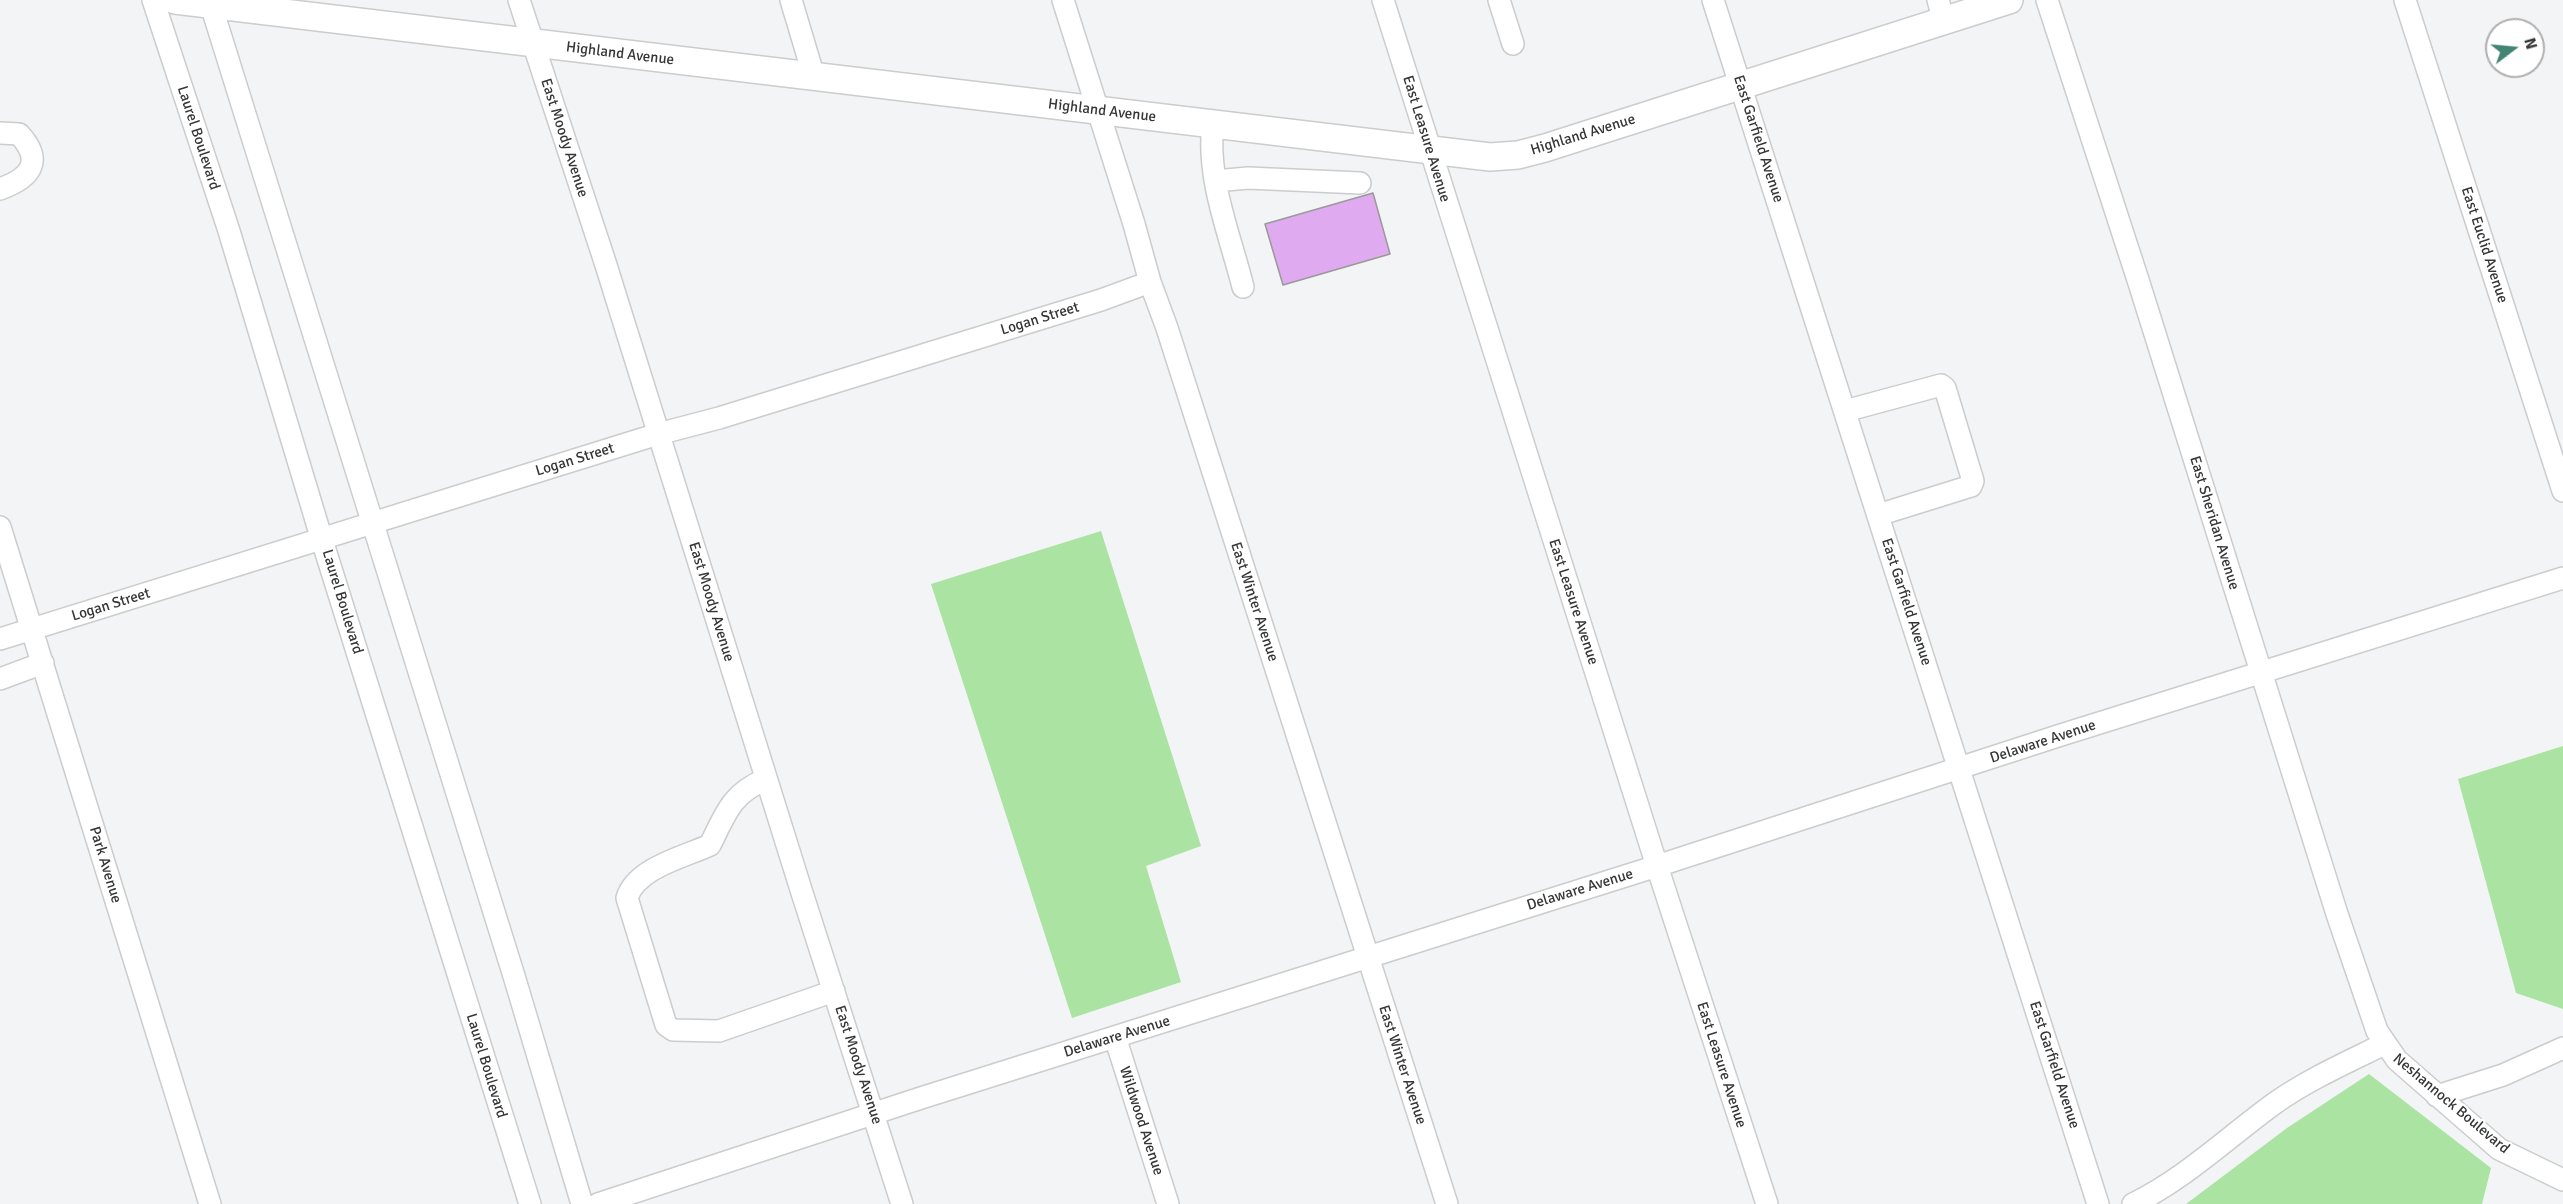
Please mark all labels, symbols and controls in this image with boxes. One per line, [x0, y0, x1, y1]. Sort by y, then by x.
north arrow [2485, 18, 2545, 78]
text: N [2519, 35, 2542, 52]
street label: Highland Avenue [565, 38, 675, 70]
street label: East Garfield Avenue [1729, 73, 1787, 205]
street label: East Leasure Avenue [1398, 74, 1454, 204]
street label: East Moody Avenue [536, 76, 592, 200]
street label: Laurel Boulevard [173, 84, 223, 192]
street label: Highland Avenue [1047, 95, 1157, 127]
street label: Highland Avenue [1528, 111, 1638, 159]
street label: East Euclid Avenue [2457, 185, 2511, 305]
street label: Logan Street [998, 299, 1082, 339]
street label: Logan Street [533, 440, 617, 480]
street label: East Sheridan Avenue [2185, 454, 2243, 592]
street label: East Garfield Avenue [1877, 536, 1935, 668]
street label: East Leasure Avenue [1544, 537, 1602, 667]
street label: East Moody Avenue [684, 540, 738, 664]
street label: East Winter Avenue [1226, 540, 1282, 664]
street label: Laurel Boulevard [318, 548, 366, 656]
street label: Logan Street [69, 585, 153, 625]
street label: Delaware Avenue [1988, 716, 2098, 768]
street label: Park Avenue [85, 825, 125, 905]
street label: Delaware Avenue [1525, 865, 1635, 915]
street label: East Garfield Avenue [2025, 999, 2083, 1131]
street label: East Leasure Avenue [1692, 1000, 1750, 1130]
street label: East Moody Avenue [830, 1003, 886, 1127]
street label: East Winter Avenue [1374, 1003, 1430, 1127]
street label: Laurel Boulevard [462, 1012, 510, 1120]
street label: Delaware Avenue [1062, 1012, 1172, 1062]
street label: Neshannock Boulevard [2389, 1050, 2513, 1158]
street label: Wildwood Avenue [1115, 1064, 1167, 1178]

